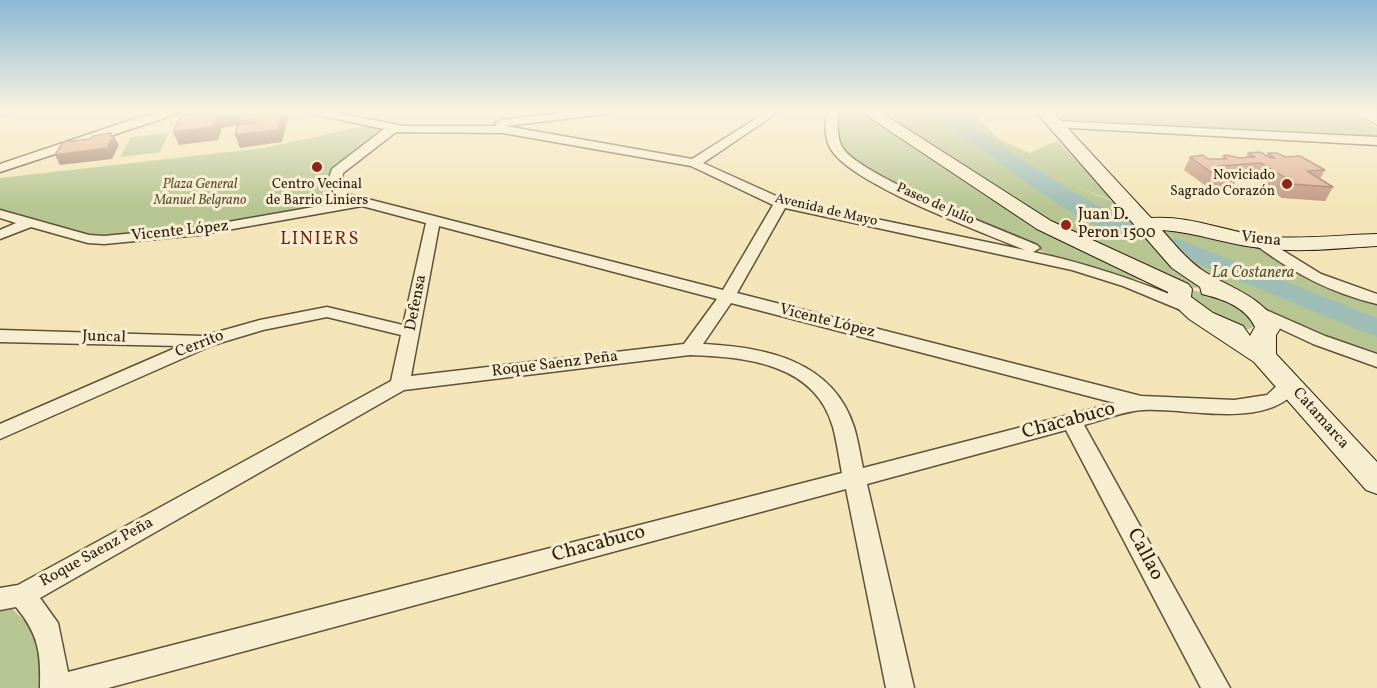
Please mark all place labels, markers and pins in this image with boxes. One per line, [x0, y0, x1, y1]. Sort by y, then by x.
marker: Centro Vecinal de Barrio Liniers [310, 160, 324, 174]
place label: Noviciado Sagrado Corazón [1170, 168, 1275, 200]
place label: Centro Vecinal de Barrio Liniers [266, 177, 368, 210]
marker: Noviciado Sagrado Corazón [1280, 177, 1294, 191]
place label: Juan D. Peron 1500 [1078, 206, 1156, 244]
marker: Juan D. Peron 1500 [1059, 218, 1073, 232]

